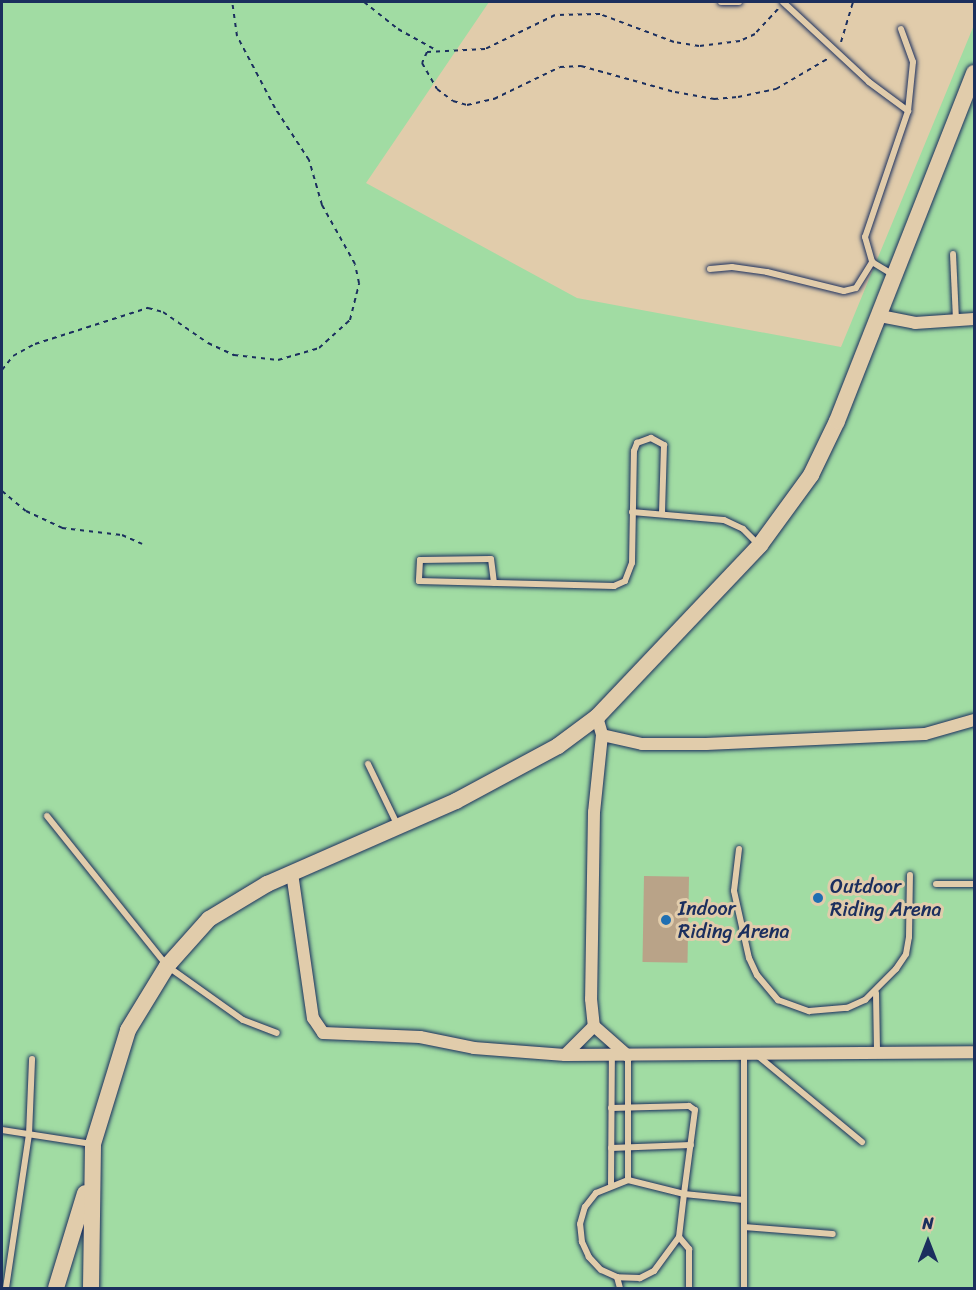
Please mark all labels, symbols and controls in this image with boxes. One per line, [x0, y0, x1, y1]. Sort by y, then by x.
place label: Outdoor Riding Arena [830, 874, 942, 921]
marker: Outdoor Riding Arena [811, 891, 825, 905]
place label: Indoor Riding Arena [678, 897, 790, 944]
marker: Indoor Riding Arena [659, 913, 673, 927]
text: N [922, 1209, 934, 1238]
north arrow [898, 1212, 958, 1272]

